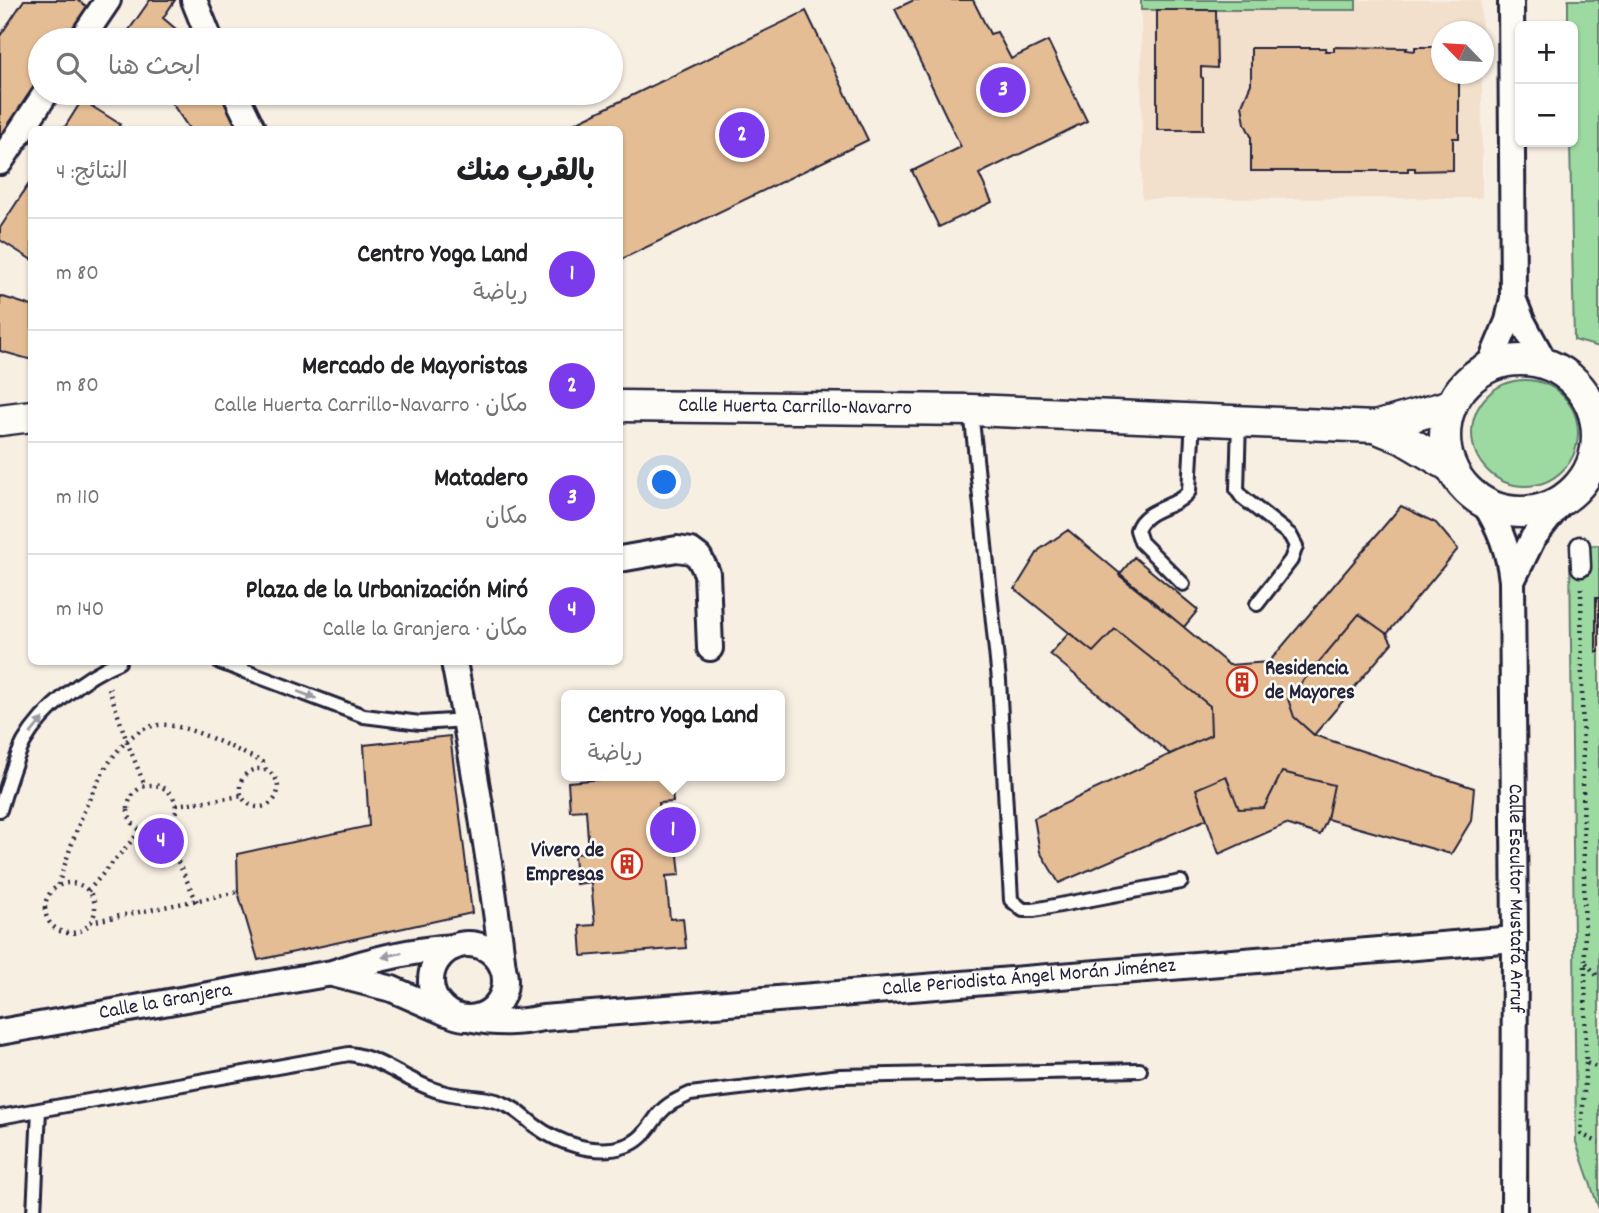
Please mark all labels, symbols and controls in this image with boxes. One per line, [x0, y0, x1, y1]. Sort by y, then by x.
north arrow [1431, 21, 1494, 84]
map controls [1515, 21, 1578, 147]
button: + [1515, 21, 1578, 84]
search box [28, 28, 623, 105]
icon: search [52, 48, 90, 86]
text: ابحث هنا [108, 50, 201, 87]
pin: 3 [980, 64, 1026, 116]
button: − [1515, 84, 1578, 147]
pin: 2 [719, 109, 765, 161]
text: بالقرب منك [457, 153, 595, 196]
text: النتائج: 4 [56, 157, 128, 190]
text: Centro Yoga Land [357, 237, 528, 274]
text: 80 m [56, 258, 99, 291]
text: 1 [569, 258, 575, 291]
text: رياضة [473, 278, 528, 311]
text: Mercado de Mayoristas [302, 349, 528, 386]
text: 80 m [56, 370, 99, 403]
text: 2 [567, 370, 577, 403]
text: مكان · Calle Huerta Carrillo-Navarro [214, 390, 528, 423]
street label: Calle Huerta Carrillo-Navarro [678, 392, 912, 424]
text: Matadero [434, 461, 528, 498]
your location [647, 465, 681, 499]
text: 110 m [56, 482, 100, 515]
text: 3 [567, 482, 577, 515]
text: مكان [485, 502, 528, 535]
text: Plaza de la Urbanización Miró [245, 573, 528, 610]
text: 140 m [56, 594, 104, 627]
text: 4 [567, 594, 577, 627]
text: مكان · Calle la Granjera [322, 614, 528, 647]
place label: Residencia de Mayores [1265, 655, 1355, 709]
building icon: Residencia de Mayores [1225, 665, 1259, 699]
one-way arrow [296, 690, 317, 701]
popup [561, 690, 785, 781]
text: Centro Yoga Land [588, 698, 758, 735]
one-way arrow [29, 717, 45, 735]
text: رياضة [588, 739, 643, 772]
street label: Calle Escultor Mustafá Arruf [1499, 784, 1530, 1013]
pin: 1 [650, 804, 696, 856]
pin: 4 [138, 815, 184, 867]
place label: Vivero de Empresas [526, 837, 604, 891]
building icon: Vivero de Empresas [610, 847, 644, 881]
one-way arrow [381, 949, 403, 960]
street label: Calle Periodista Ángel Morán Jiménez [881, 952, 1177, 1005]
street label: Calle la Granjera [97, 976, 235, 1029]

